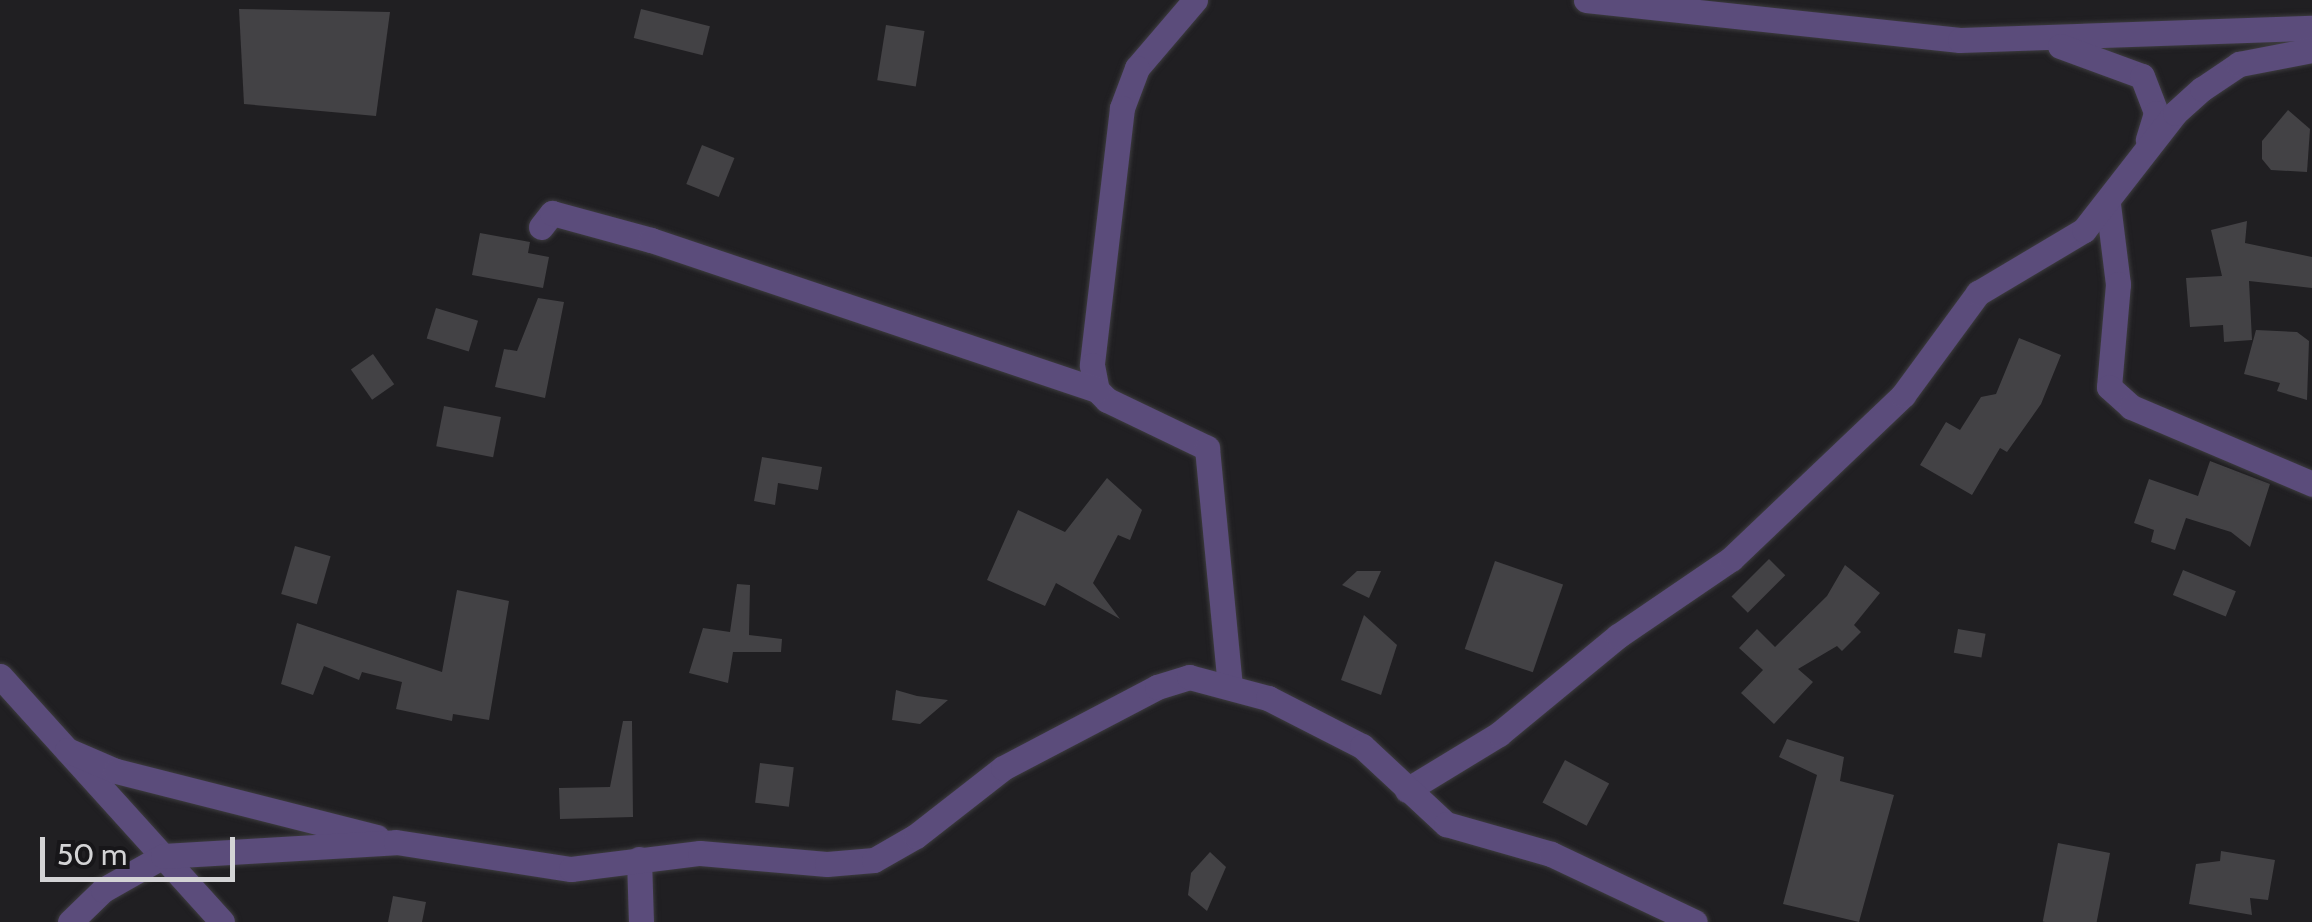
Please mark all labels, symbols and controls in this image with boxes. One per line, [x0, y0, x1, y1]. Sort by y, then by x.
scale bar [45, 817, 240, 879]
text: 50 m [57, 836, 127, 873]

